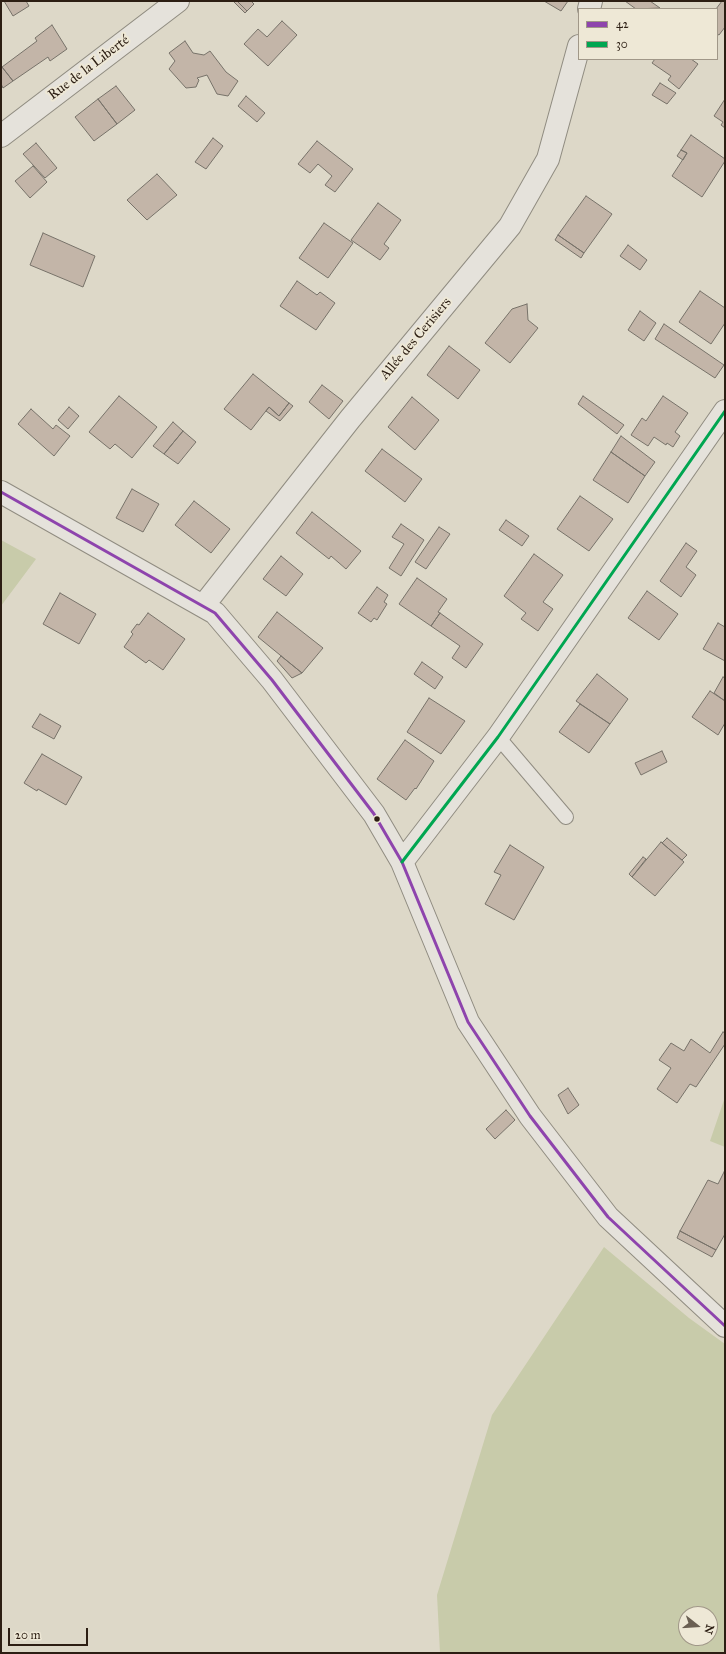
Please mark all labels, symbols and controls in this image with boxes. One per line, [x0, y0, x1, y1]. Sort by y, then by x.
legend [578, 8, 718, 60]
text: 42 [616, 17, 629, 31]
street label: Rue de la Liberté [45, 32, 133, 104]
text: 30 [616, 37, 628, 51]
street label: Allée des Cerisiers [377, 294, 455, 384]
unlabelled marker [372, 814, 382, 824]
north arrow [678, 1606, 718, 1646]
scale bar [10, 1620, 90, 1646]
text: N [701, 1623, 717, 1636]
text: 20 m [15, 1628, 41, 1642]

